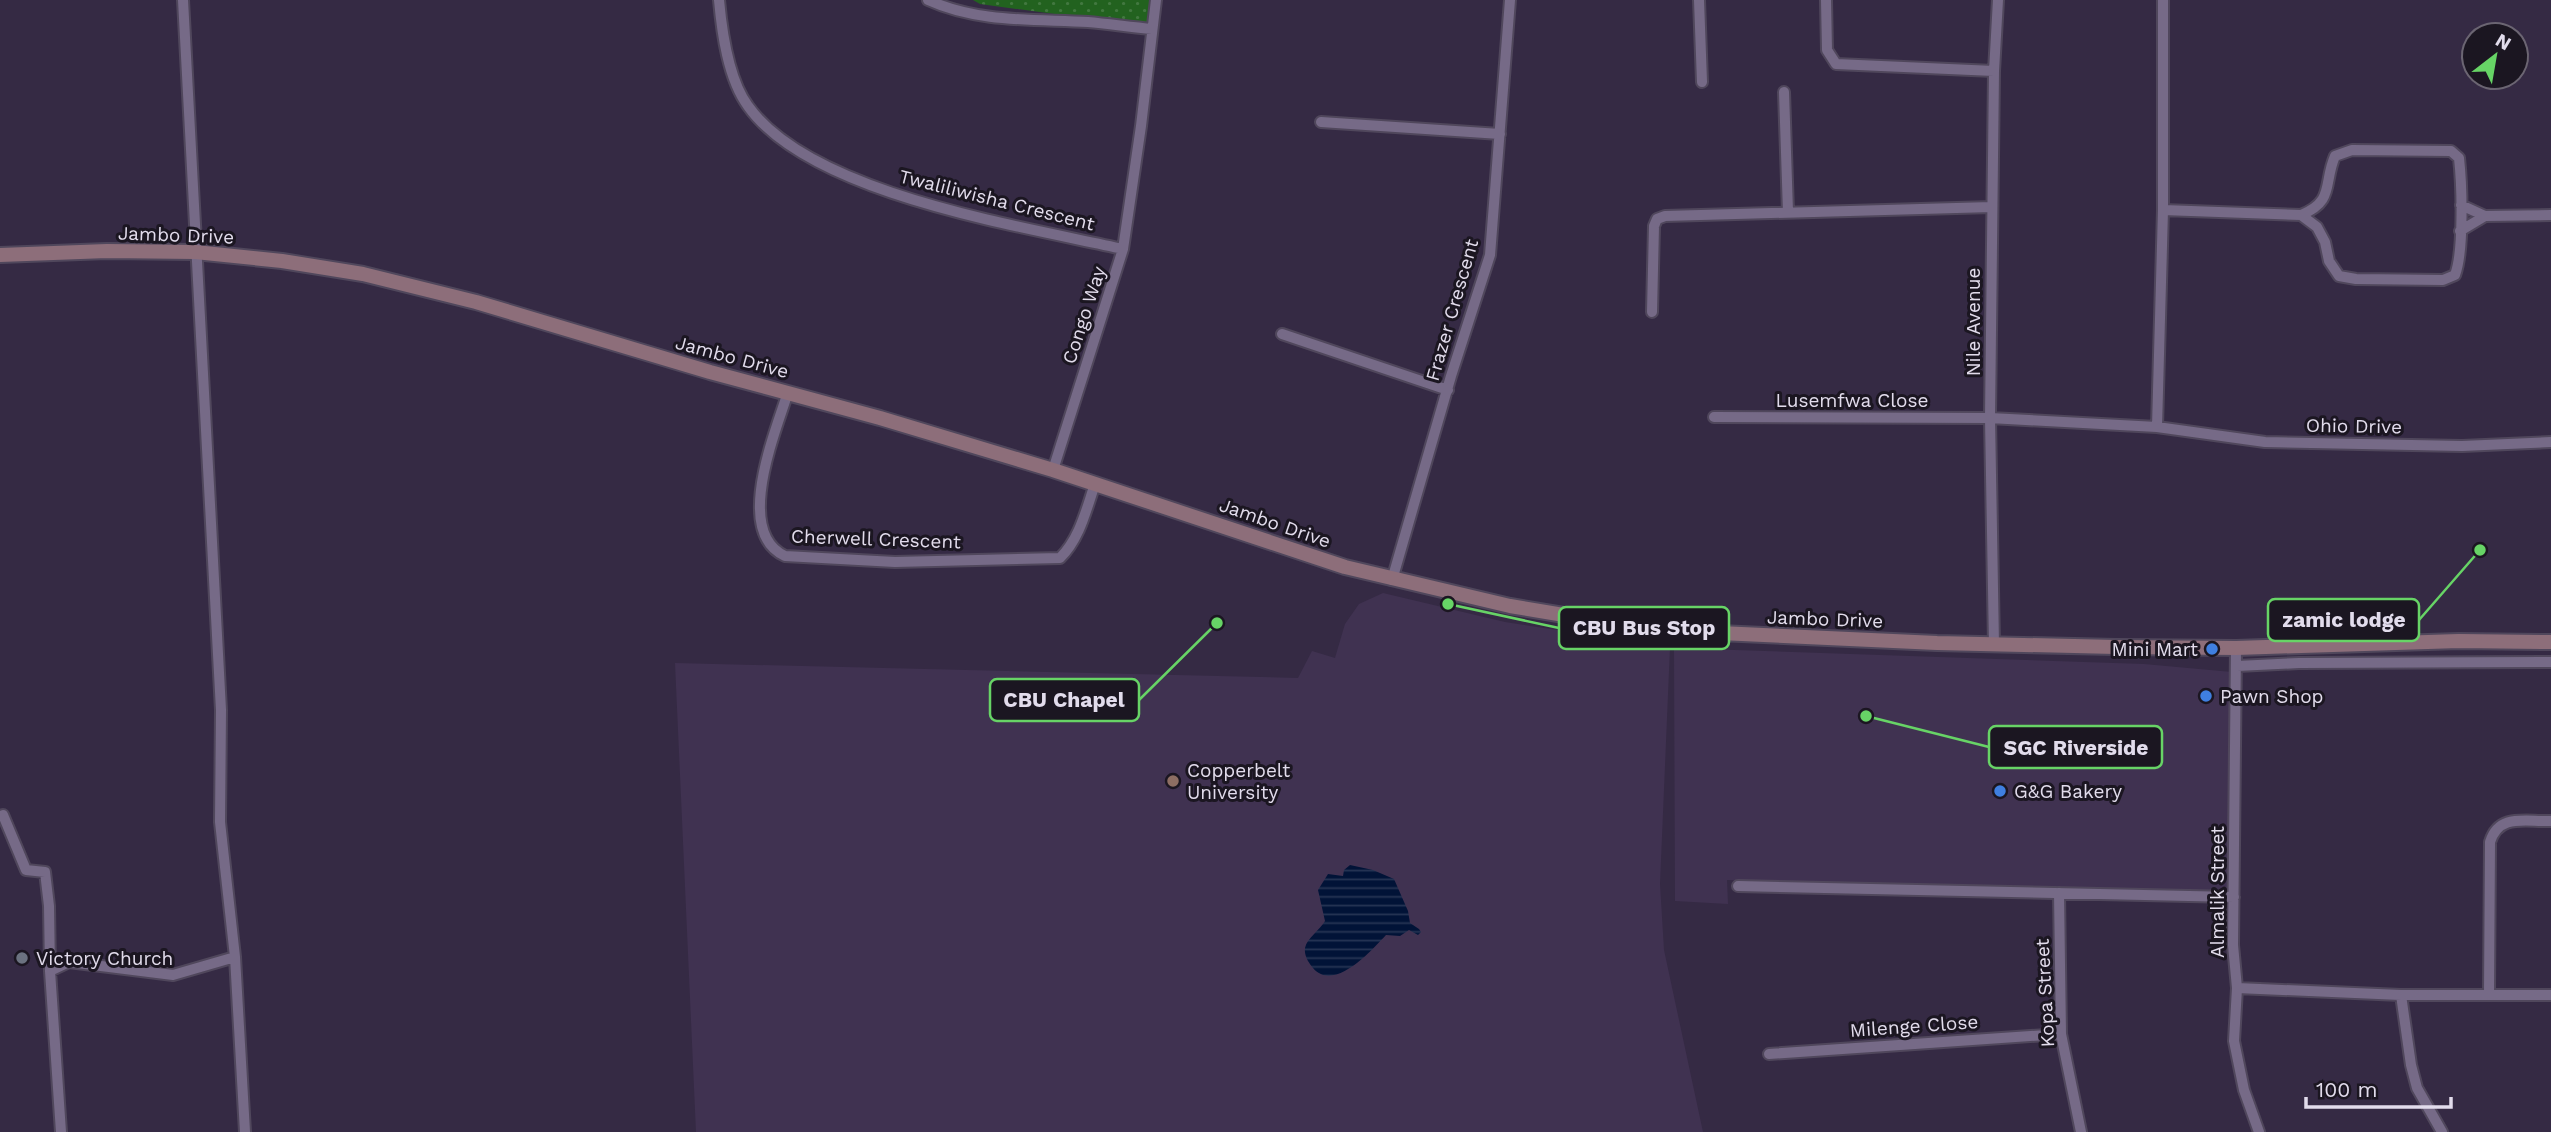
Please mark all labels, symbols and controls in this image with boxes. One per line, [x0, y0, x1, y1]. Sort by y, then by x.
north arrow [2460, 21, 2530, 91]
text: N [2492, 28, 2515, 55]
street label: Twaliliwisha Crescent [897, 165, 1097, 235]
street label: Jambo Drive [117, 221, 235, 249]
street label: Frazer Crescent [1421, 236, 1483, 384]
street label: Congo Way [1057, 263, 1111, 367]
street label: Nile Avenue [1962, 268, 1985, 376]
street label: Jambo Drive [673, 331, 791, 383]
street label: Lusemfwa Close [1776, 389, 1929, 412]
street label: Ohio Drive [2306, 414, 2402, 438]
street label: Jambo Drive [1216, 493, 1334, 553]
street label: Cherwell Crescent [791, 525, 961, 553]
callout: zamic lodge [2268, 599, 2419, 641]
street label: Jambo Drive [1766, 605, 1884, 633]
callout: CBU Bus Stop [1559, 607, 1729, 649]
text: zamic lodge [2282, 607, 2406, 632]
text: CBU Bus Stop [1573, 615, 1715, 640]
place label: Mini Mart [2111, 638, 2198, 661]
marker: Mini Mart [2204, 641, 2220, 657]
callout: CBU Chapel [990, 679, 1139, 721]
place label: Pawn Shop [2220, 685, 2324, 708]
text: CBU Chapel [1003, 687, 1125, 712]
marker: Pawn Shop [2198, 688, 2214, 704]
callout: SGC Riverside [1989, 726, 2162, 768]
text: SGC Riverside [2004, 735, 2148, 760]
place label: Copperbelt University [1187, 759, 1290, 804]
marker: Copperbelt University [1165, 773, 1181, 789]
place label: G&G Bakery [2014, 780, 2122, 803]
marker: G&G Bakery [1992, 783, 2008, 799]
street label: Almalik Street [2206, 826, 2229, 958]
street label: Kopa Street [2031, 938, 2059, 1048]
place label: Victory Church [36, 947, 173, 970]
marker: Victory Church [14, 950, 30, 966]
street label: Milenge Close [1849, 1010, 1979, 1042]
scale bar [2306, 1066, 2451, 1110]
text: 100 m [2316, 1077, 2378, 1102]

